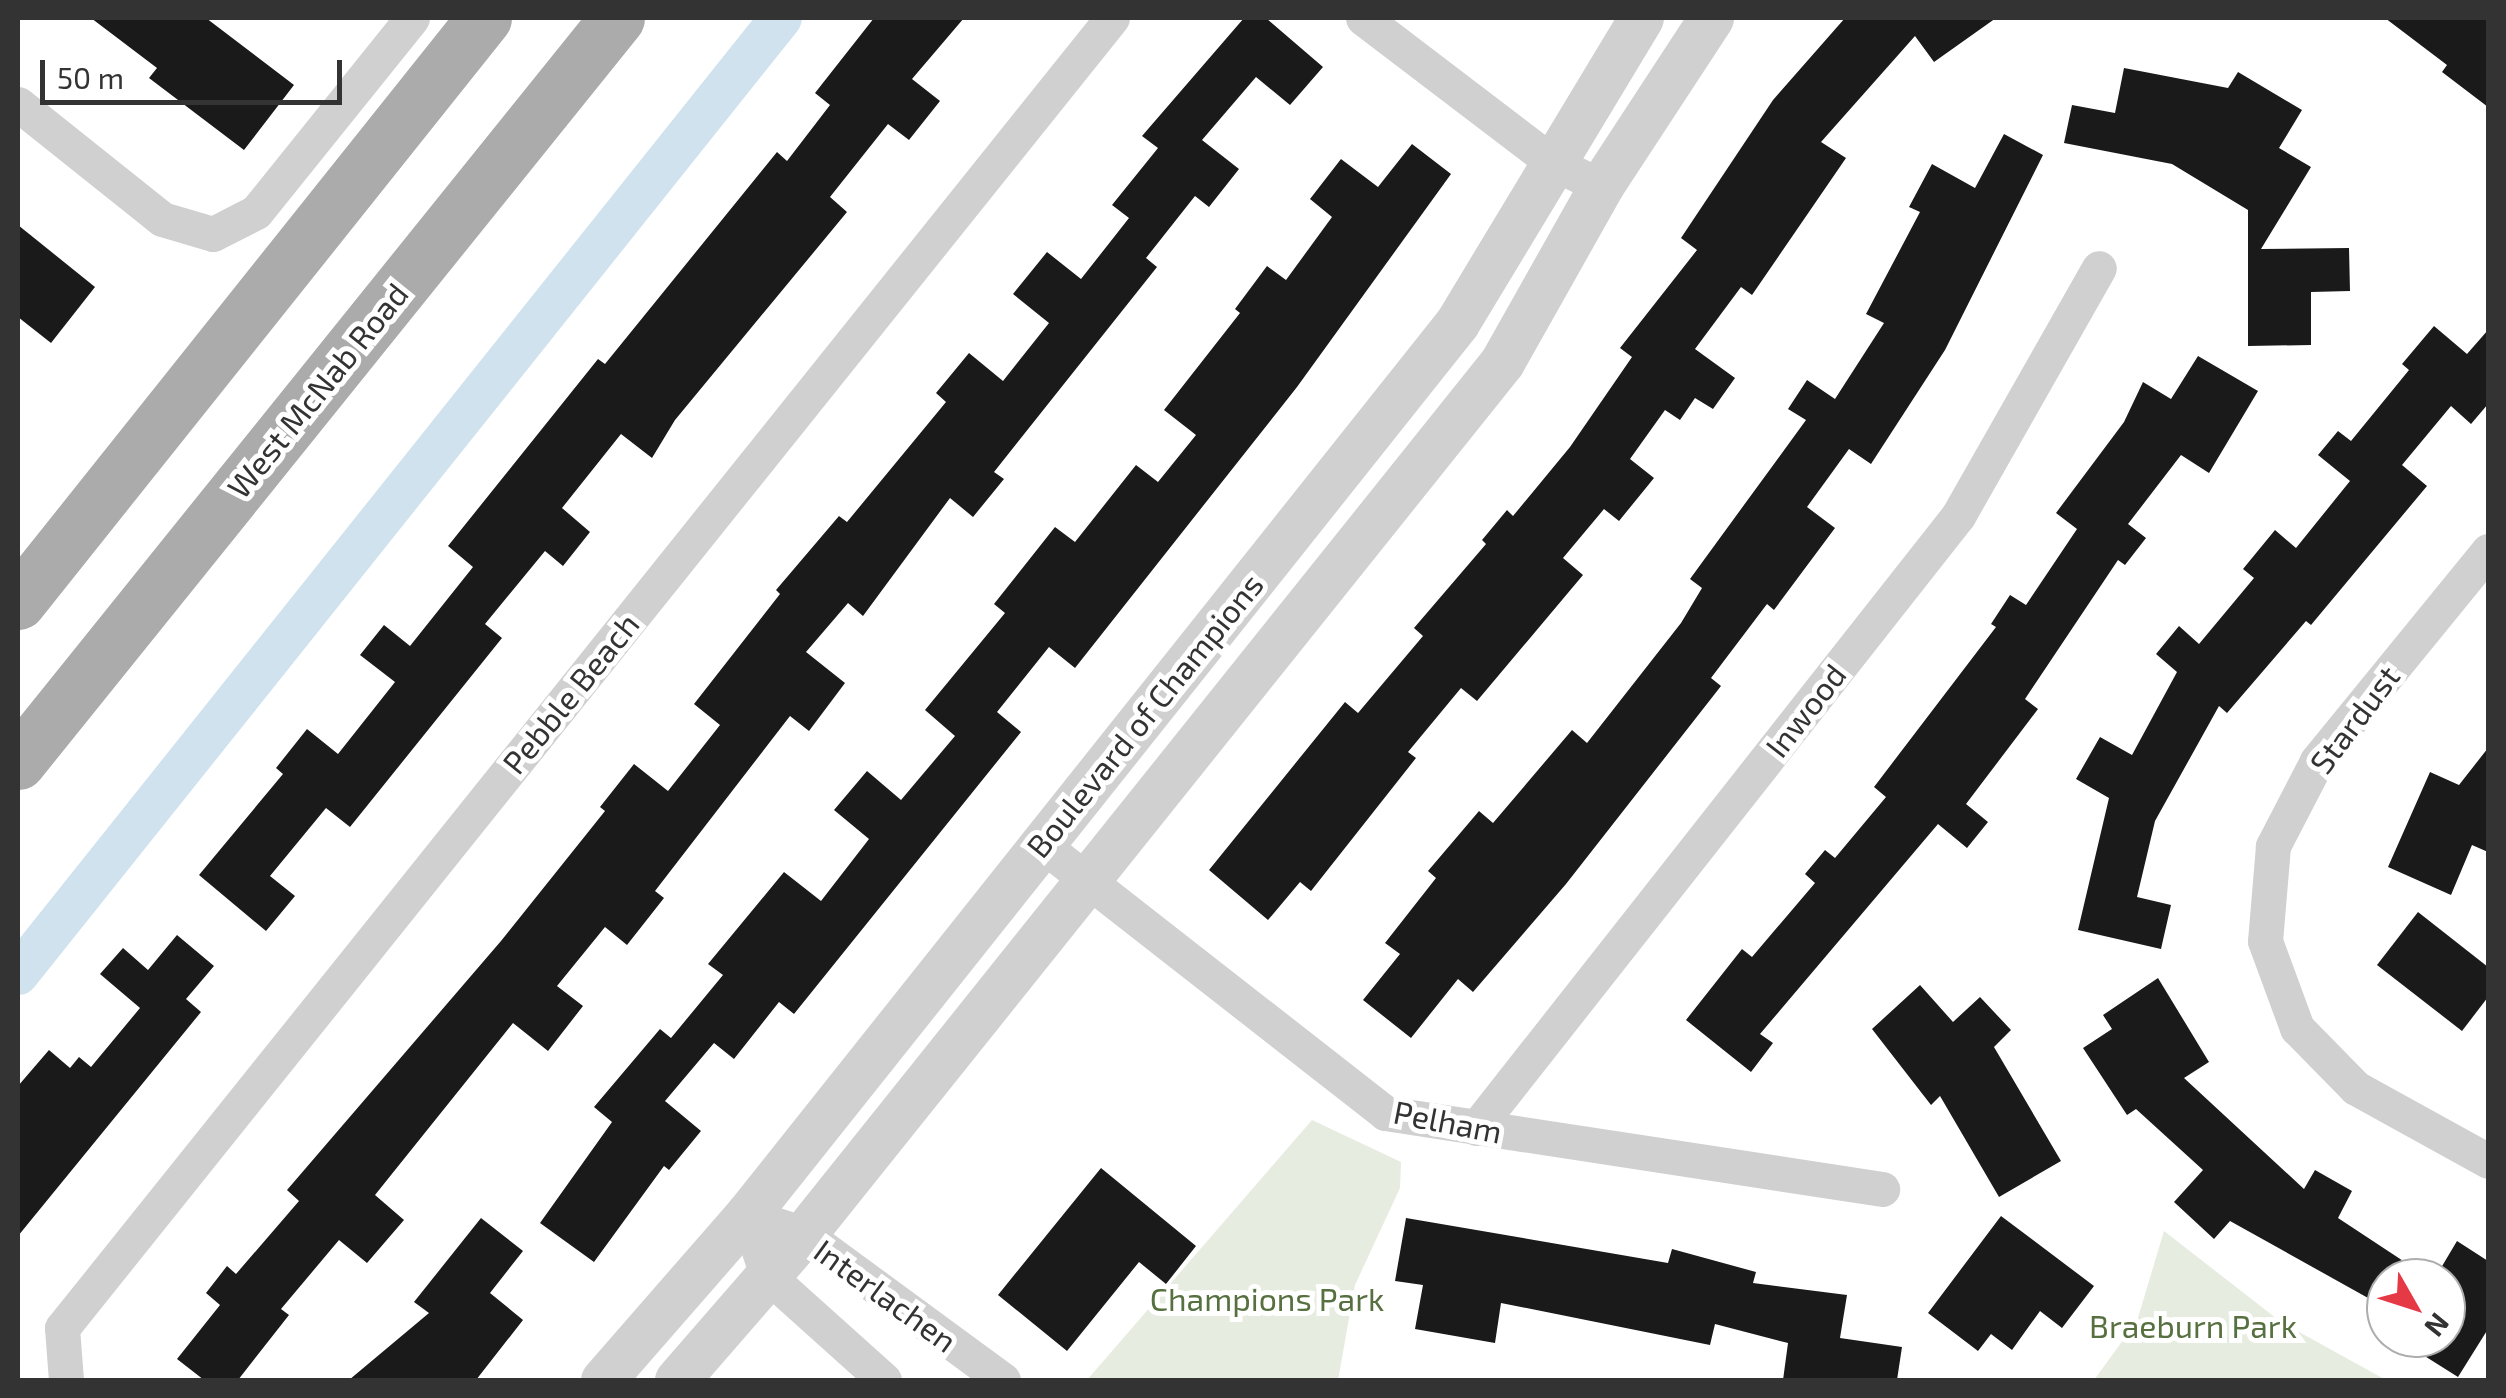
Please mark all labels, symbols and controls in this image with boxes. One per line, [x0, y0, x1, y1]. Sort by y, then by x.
scale bar [45, 40, 348, 102]
text: 50 m [57, 59, 124, 95]
street label: West McNab Road [219, 275, 415, 505]
street label: Boulevard of Champions [1018, 565, 1270, 865]
street label: Pebble Beach [494, 605, 646, 781]
street label: Inwood [1757, 656, 1853, 764]
street label: Stardust [2301, 658, 2407, 780]
street label: Pelham [1391, 1092, 1505, 1150]
street label: Interlachen [807, 1231, 965, 1359]
north arrow [2366, 1258, 2466, 1358]
park label: Champions Park [1150, 1279, 1384, 1317]
park label: Braeburn Park [2089, 1306, 2297, 1344]
text: N [2418, 1307, 2457, 1344]

